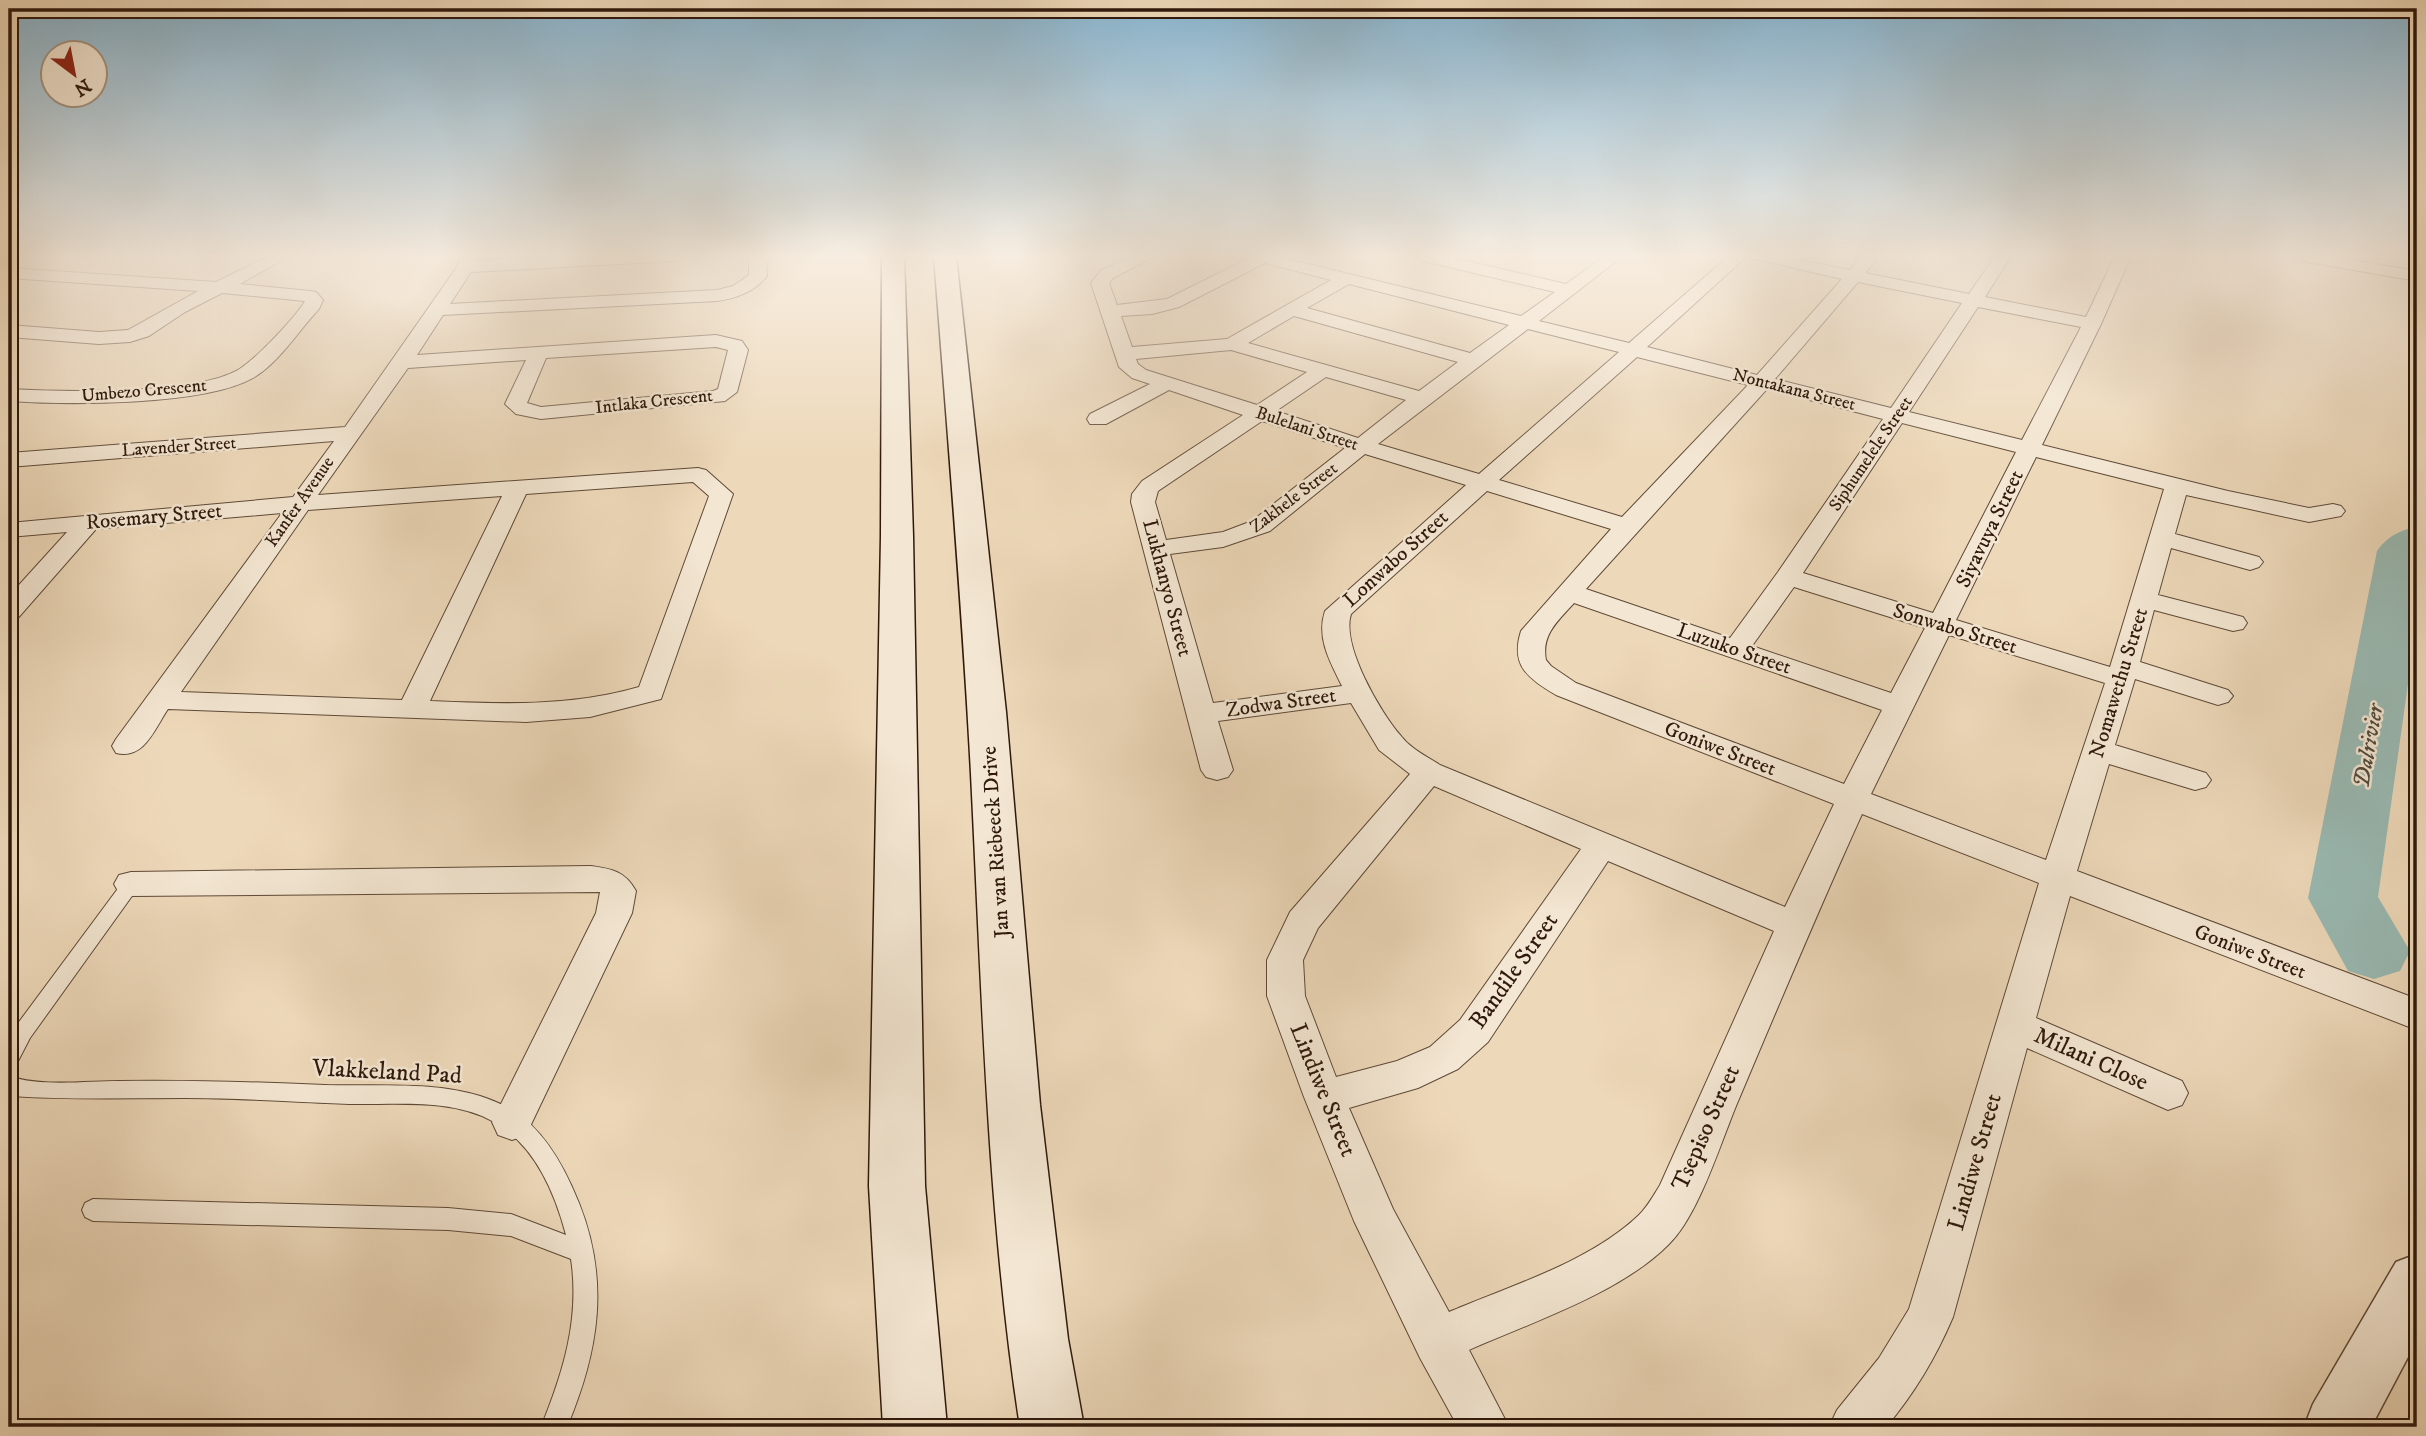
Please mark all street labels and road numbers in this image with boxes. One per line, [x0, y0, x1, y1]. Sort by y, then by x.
street label: Nontakana Street [1730, 364, 1858, 416]
street label: Umbezo Crescent [80, 375, 208, 407]
street label: Intlaka Crescent [594, 385, 714, 419]
street label: Siphumelele Street [1824, 392, 1918, 516]
street label: Bulelani Street [1253, 402, 1361, 456]
street label: Lavender Street [121, 432, 237, 462]
street label: Kanfer Avenue [261, 453, 339, 551]
street label: Zakhele Street [1246, 458, 1342, 538]
street label: Siyavuya Street [1950, 466, 2030, 592]
street label: Rosemary Street [85, 498, 223, 536]
street label: Lonwabo Street [1338, 505, 1454, 613]
street label: Lukhanyo Street [1136, 517, 1198, 660]
street label: Sonwabo Street [1890, 598, 2021, 660]
street label: Nomawethu Street [2084, 605, 2154, 761]
street label: Luzuko Street [1673, 617, 1795, 681]
street label: Zodwa Street [1224, 682, 1338, 724]
street label: Goniwe Street [1660, 716, 1780, 782]
street label: Jan van Riebeeck Drive [976, 745, 1016, 941]
street label: Bandile Street [1463, 907, 1565, 1035]
street label: Goniwe Street [2190, 919, 2310, 985]
street label: Lindiwe Street [1283, 1019, 1363, 1161]
street label: Milani Close [2029, 1020, 2153, 1098]
street label: Vlakkeland Pad [311, 1053, 463, 1091]
street label: Tsepiso Street [1665, 1060, 1747, 1195]
street label: Lindiwe Street [1941, 1090, 2009, 1234]

